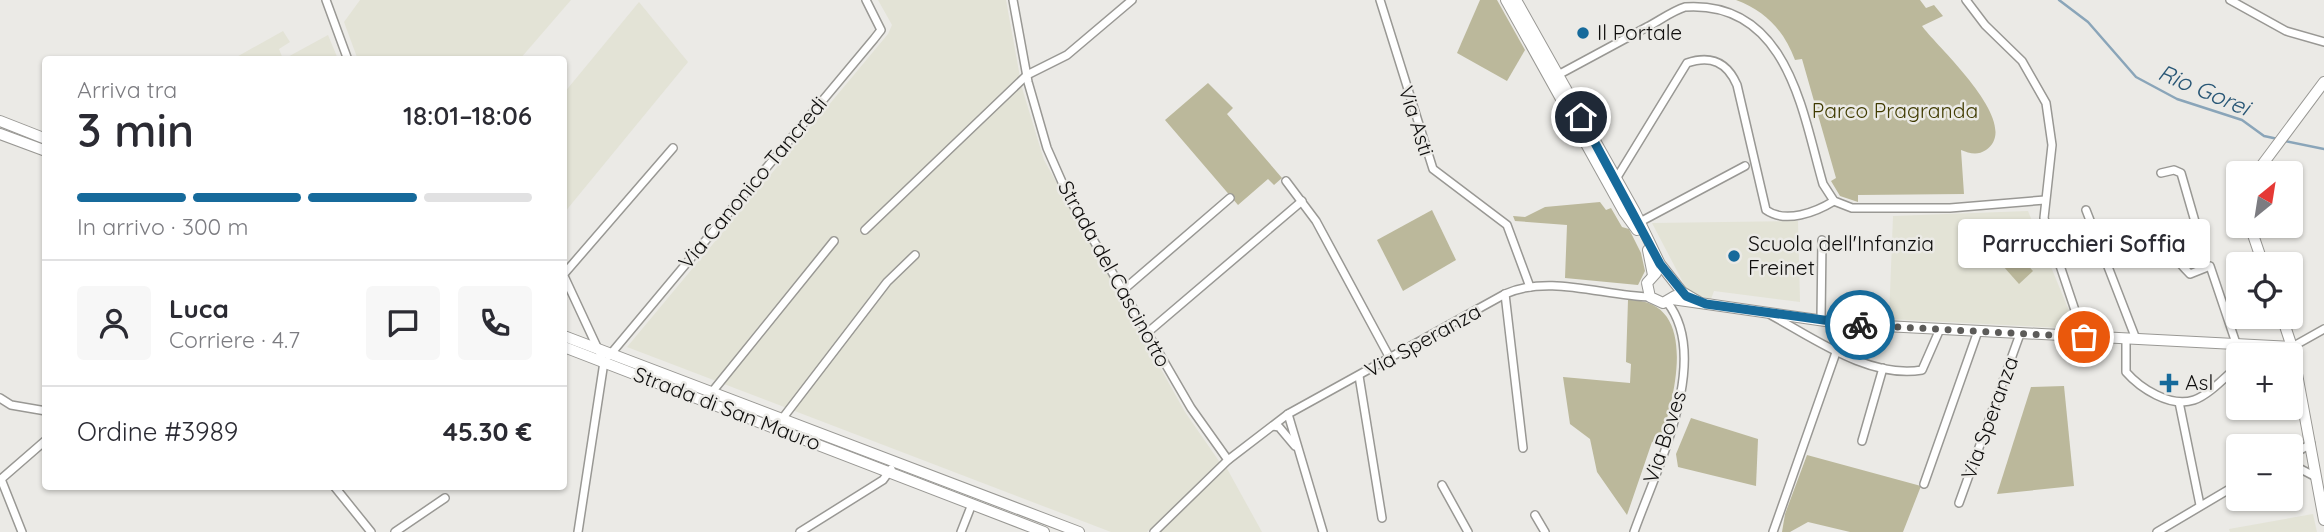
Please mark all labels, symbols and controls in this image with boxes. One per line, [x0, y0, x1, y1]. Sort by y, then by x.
place label: Il Portale [1597, 19, 1682, 45]
marker: Il Portale [1575, 25, 1591, 41]
water label: Rio Gorei [2154, 57, 2257, 123]
text: Arriva tra [77, 75, 177, 104]
street label: Via Asti [1393, 82, 1440, 159]
pin [1551, 87, 1611, 147]
street label: Via Canonico Tancredi [672, 91, 832, 274]
park label: Parco Pragranda [1812, 97, 1978, 123]
icon: home [1562, 98, 1600, 136]
text: 18:01–18:06 [403, 99, 532, 132]
text: 3 min [77, 101, 194, 159]
north arrow [2226, 161, 2303, 238]
map controls [2226, 161, 2303, 511]
street label: Strada del Cascinotto [1053, 176, 1177, 371]
text: In arrivo · 300 m [77, 212, 249, 241]
callout: Parrucchieri Soffia [1958, 218, 2210, 267]
text: Parrucchieri Soffia [1982, 229, 2186, 258]
place label: Scuola dell'Infanzia Freinet [1748, 230, 1934, 280]
marker: Scuola dell'Infanzia Freinet [1726, 248, 1742, 264]
button: locate [2226, 252, 2303, 329]
button: person [77, 286, 151, 360]
button: chat [366, 286, 440, 360]
button: phone [458, 286, 532, 360]
courier [1825, 290, 1895, 360]
text: Luca [169, 292, 229, 325]
street label: Via Speranza [1360, 298, 1485, 383]
icon: bike [1841, 306, 1879, 344]
pin [2054, 307, 2114, 367]
icon: bag [2065, 318, 2103, 356]
text: Corriere · 4.7 [169, 325, 300, 354]
button: + [2226, 343, 2303, 420]
street label: Via Speranza [1955, 353, 2023, 483]
street label: Strada di San Mauro [630, 360, 825, 456]
place label: Asl [2185, 369, 2213, 395]
marker: Asl [2159, 373, 2179, 393]
street label: Via Boves [1637, 387, 1691, 486]
text: Ordine #3989 [77, 415, 238, 448]
text: 45.30 € [443, 415, 532, 448]
button: − [2226, 434, 2303, 511]

